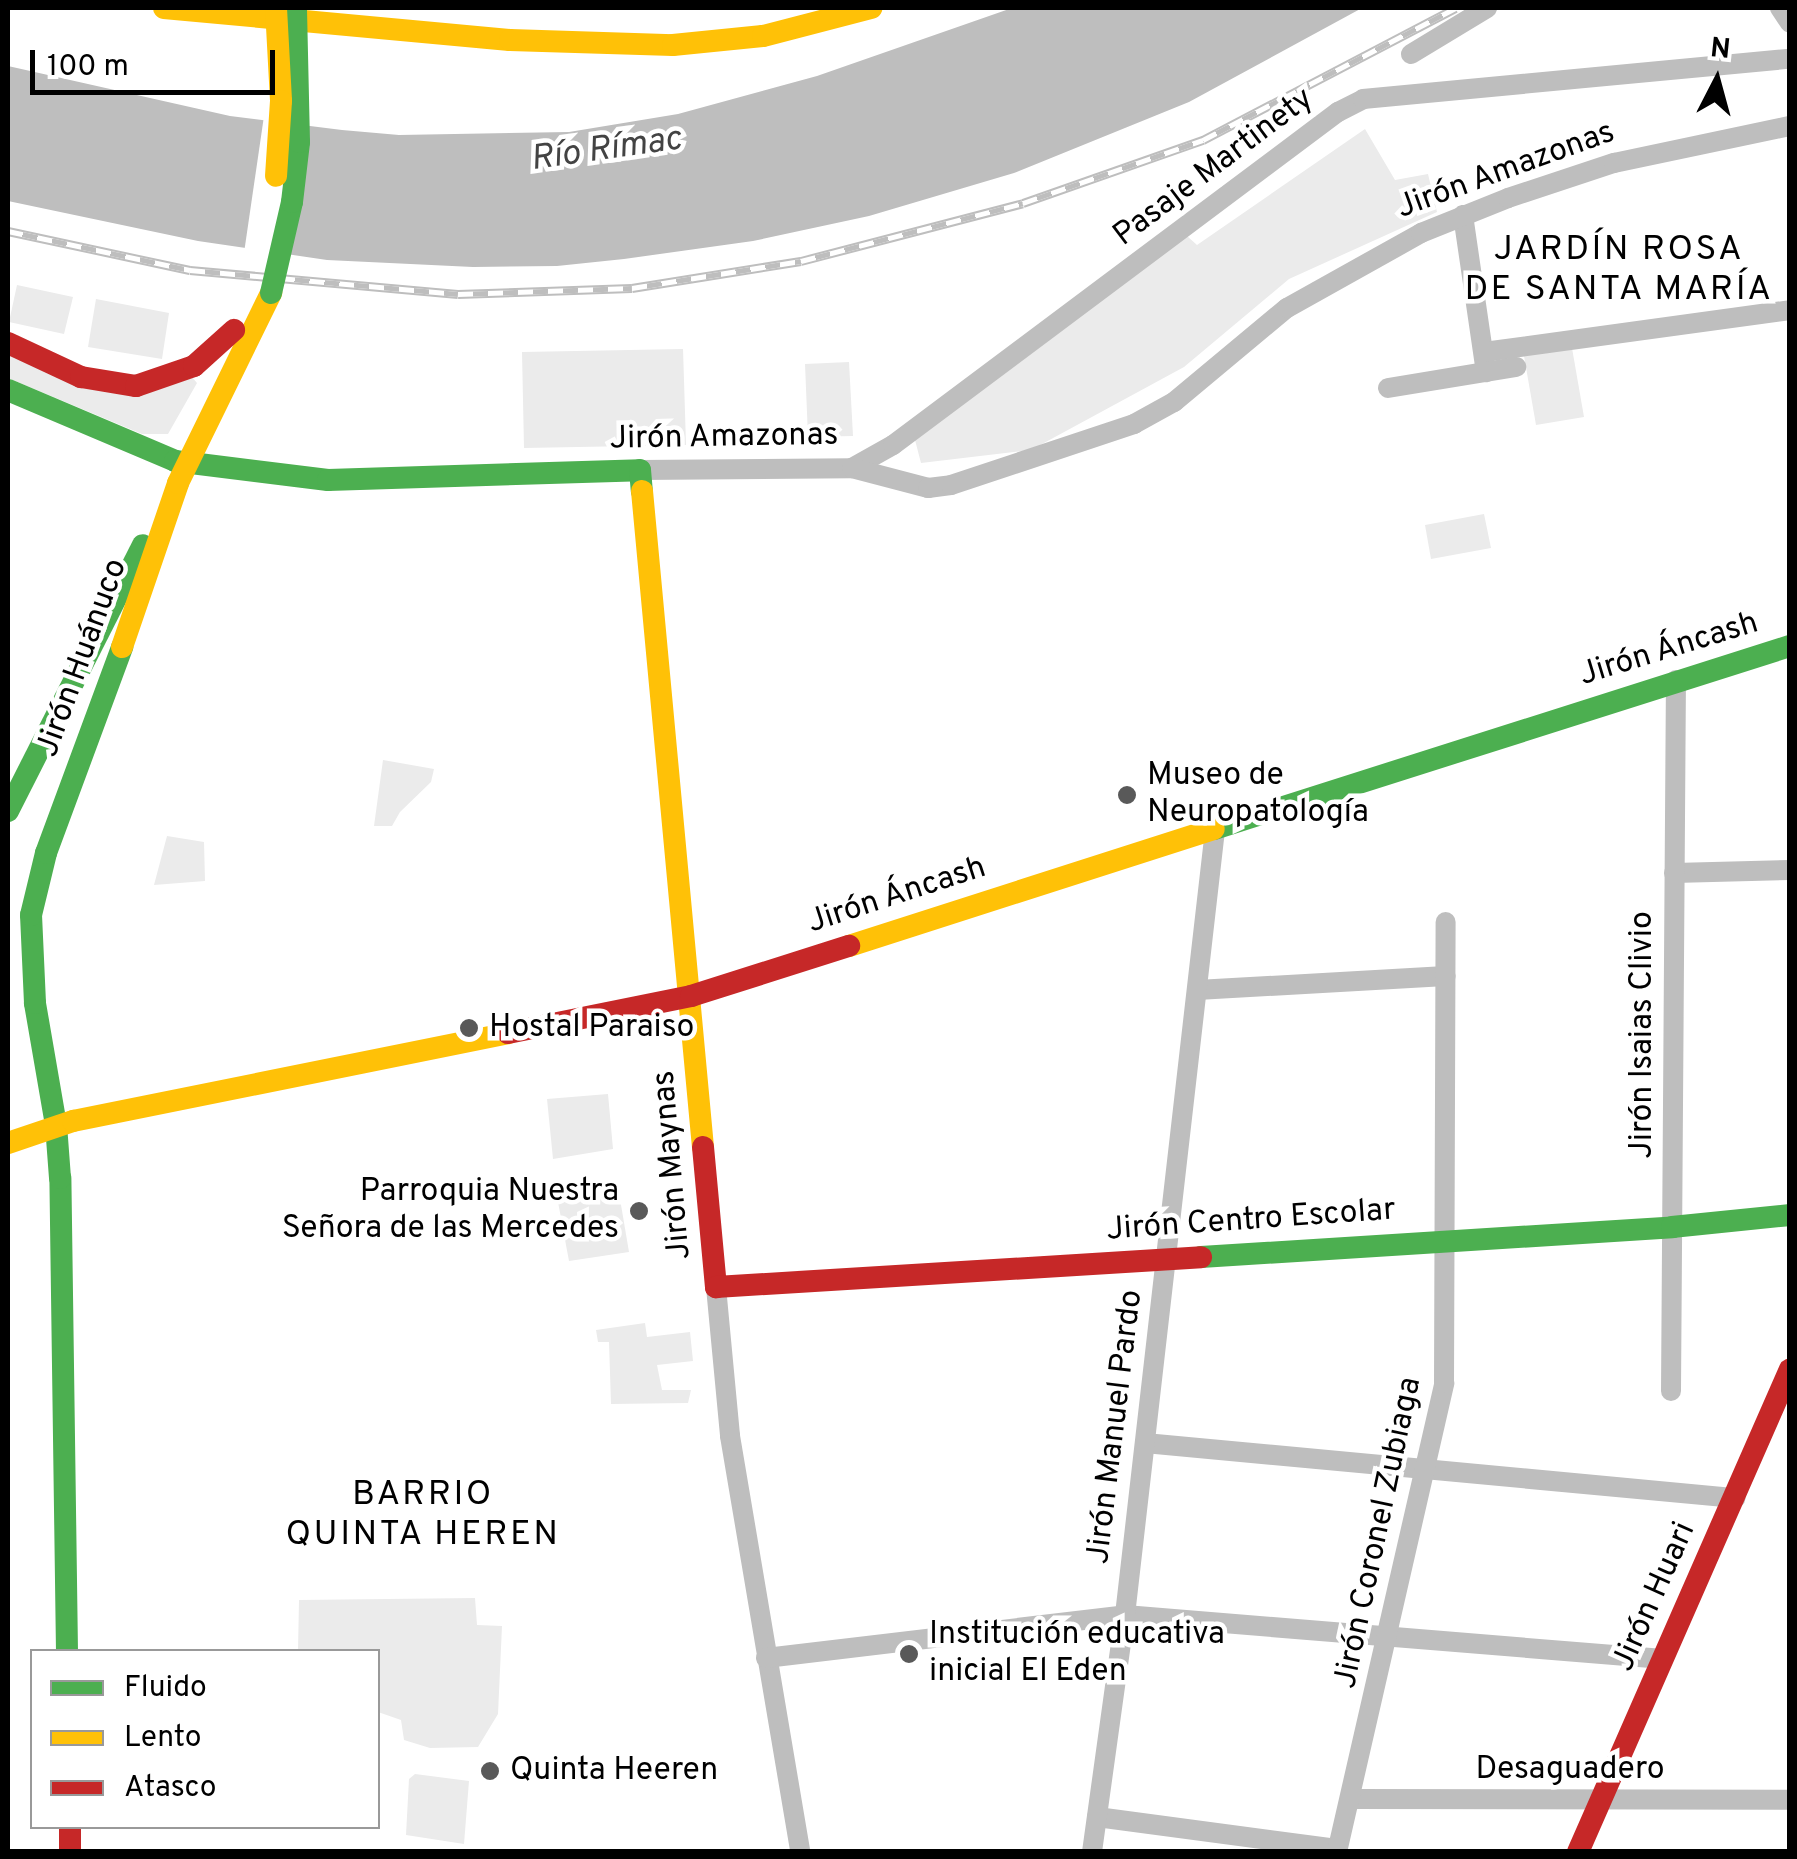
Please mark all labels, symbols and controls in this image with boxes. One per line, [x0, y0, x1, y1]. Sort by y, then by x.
scale bar [35, 30, 280, 92]
north arrow [1667, 30, 1767, 130]
text: N [1708, 31, 1732, 69]
text: 100 m [47, 49, 129, 86]
street label: Pasaje Martinety [1107, 80, 1321, 256]
street label: Jirón Amazonas [1391, 114, 1621, 228]
water label: Río Rímac [528, 119, 684, 181]
district label: JARDÍN ROSA DE SANTA MARÍA [1464, 229, 1774, 311]
street label: Jirón Amazonas [609, 417, 839, 459]
street label: Jirón Huánuco [29, 554, 137, 762]
street label: Jirón Áncash [1574, 604, 1764, 696]
place label: Museo de Neuropatología [1147, 758, 1369, 833]
marker: Museo de Neuropatología [1116, 784, 1138, 806]
street label: Jirón Áncash [802, 849, 992, 943]
street label: Jirón Isaias Clivio [1624, 911, 1662, 1159]
place label: Hostal Paraiso [489, 1009, 694, 1047]
marker: Hostal Paraiso [458, 1017, 480, 1039]
street label: Jirón Maynas [646, 1069, 700, 1261]
place label: Parroquia Nuestra Señora de las Mercedes [282, 1174, 619, 1249]
street label: Jirón Centro Escolar [1105, 1192, 1397, 1250]
marker: Parroquia Nuestra Señora de las Mercedes [628, 1200, 650, 1222]
street label: Jirón Manuel Pardo [1080, 1288, 1152, 1566]
street label: Jirón Coronel Zubiaga [1327, 1374, 1431, 1692]
district label: BARRIO QUINTA HEREN [285, 1474, 561, 1556]
street label: Jirón Huari [1605, 1517, 1705, 1677]
place label: Institución educativa inicial El Eden [929, 1617, 1225, 1692]
marker: Institución educativa inicial El Eden [898, 1643, 920, 1665]
legend [30, 1649, 380, 1829]
text: Fluido [124, 1670, 207, 1707]
text: Lento [124, 1720, 201, 1757]
street label: Desaguadero [1476, 1751, 1664, 1789]
place label: Quinta Heeren [510, 1752, 718, 1790]
marker: Quinta Heeren [479, 1760, 501, 1782]
text: Atasco [124, 1770, 217, 1807]

